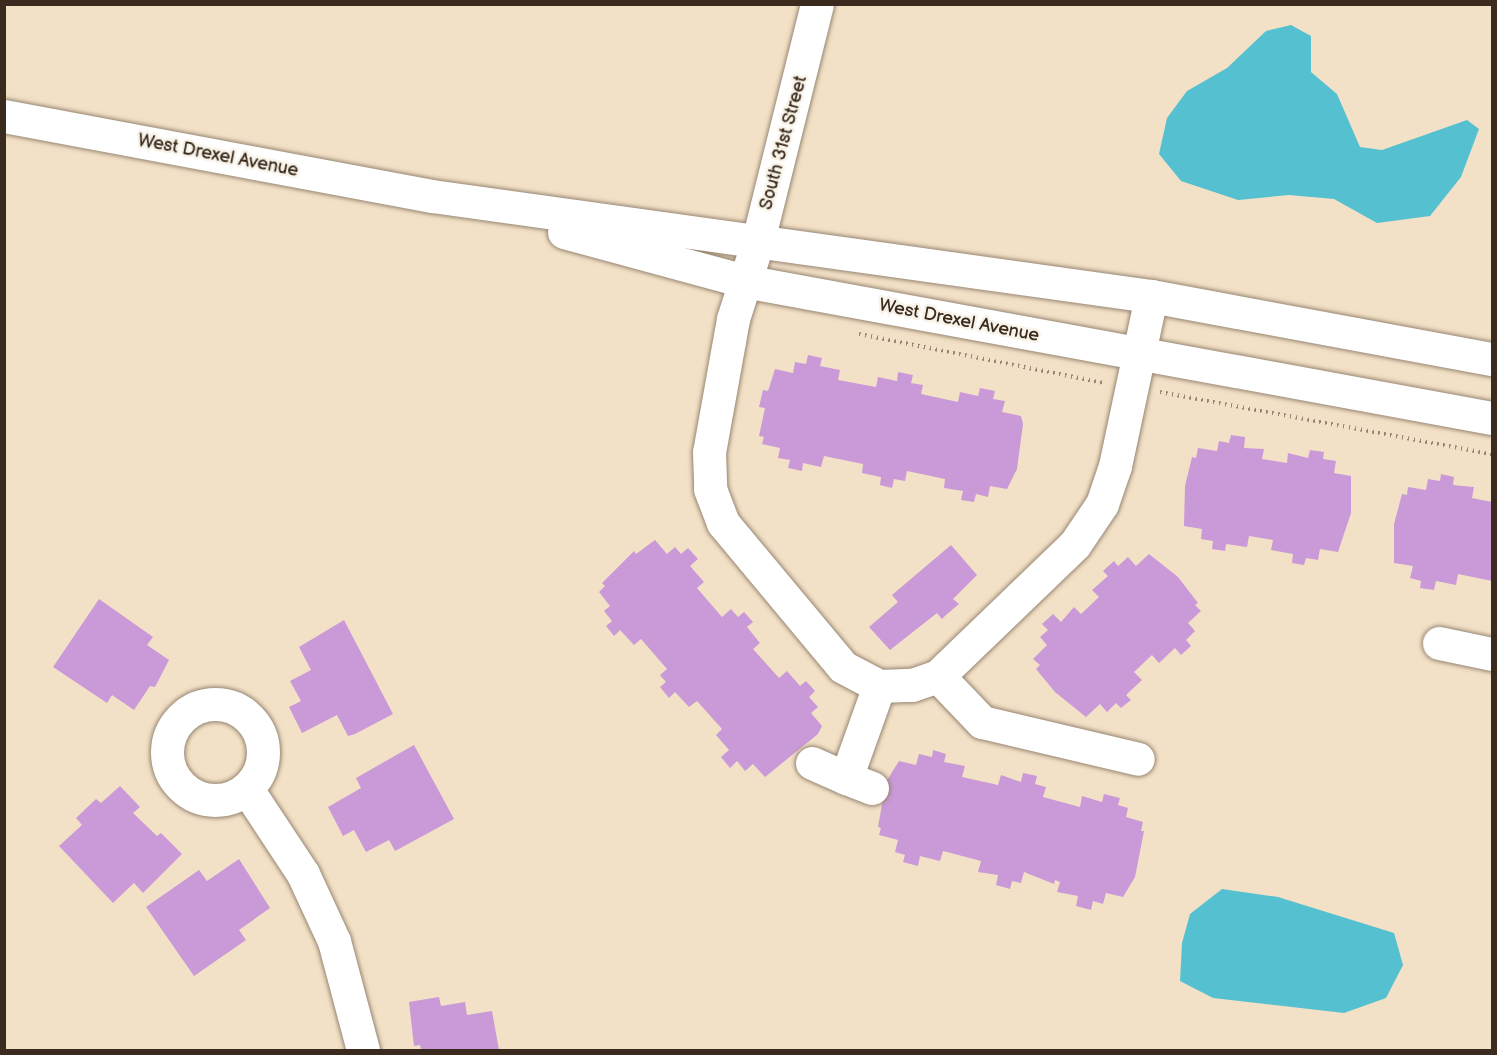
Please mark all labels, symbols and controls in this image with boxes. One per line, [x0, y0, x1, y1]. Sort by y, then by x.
street label: South 31st Street [756, 74, 812, 212]
street label: West Drexel Avenue [136, 130, 300, 182]
street label: West Drexel Avenue [877, 295, 1041, 347]

